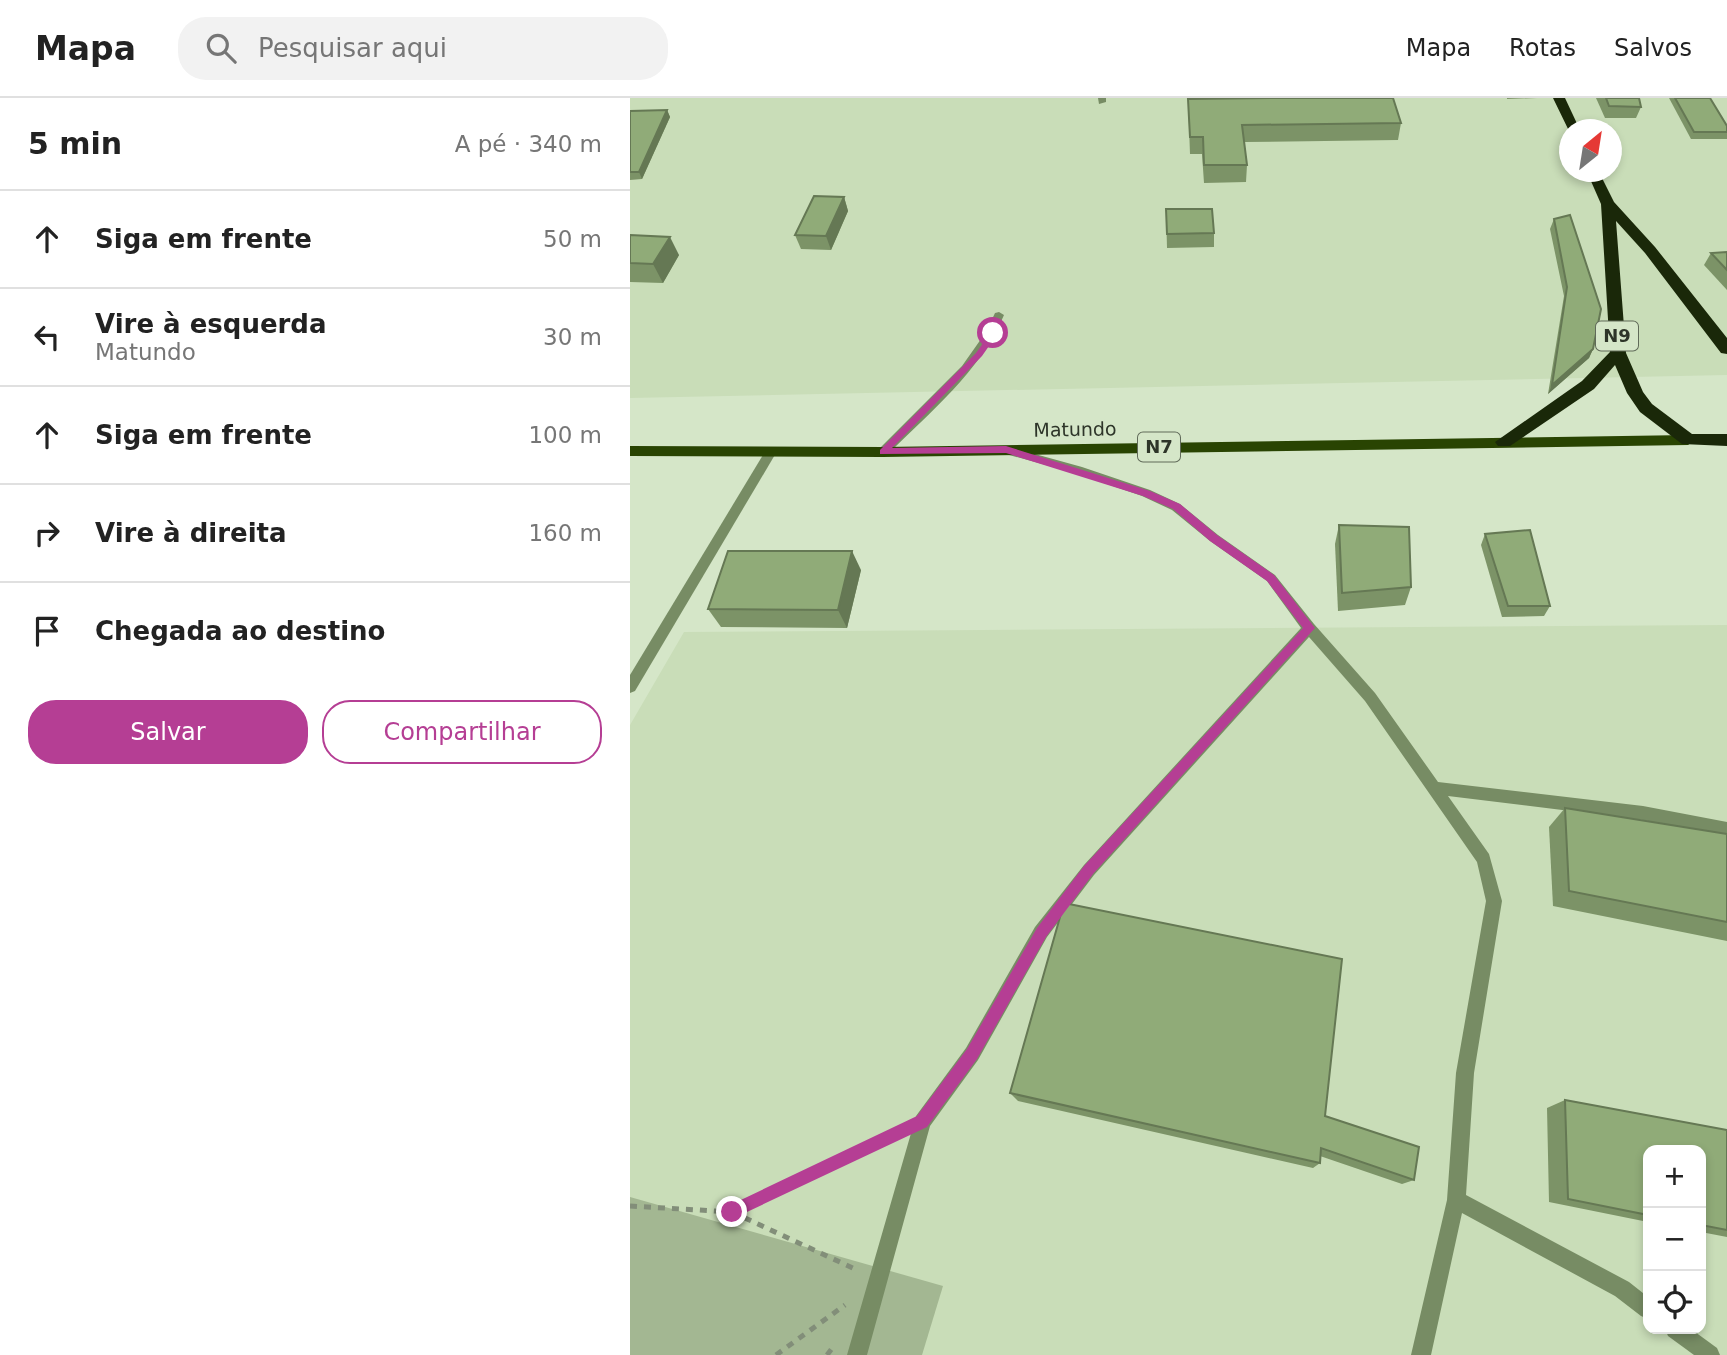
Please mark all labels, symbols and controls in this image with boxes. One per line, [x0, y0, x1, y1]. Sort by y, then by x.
search box [178, 17, 668, 80]
text: Mapa [35, 29, 136, 68]
icon: search [202, 29, 240, 67]
text: Pesquisar aqui [258, 33, 447, 63]
text: Mapa [1406, 34, 1471, 62]
text: Rotas [1509, 34, 1576, 62]
text: Salvos [1614, 34, 1692, 62]
north arrow [1559, 119, 1622, 182]
text: 5 min [28, 126, 122, 161]
text: A pé · 340 m [455, 131, 602, 157]
icon: ahead [28, 220, 66, 258]
text: Siga em frente [95, 224, 312, 254]
text: 50 m [543, 226, 602, 252]
text: Vire à esquerda [95, 309, 327, 339]
route start [977, 317, 1008, 348]
icon: left [28, 318, 66, 356]
road number: N9 [1596, 322, 1638, 350]
text: 30 m [543, 324, 602, 350]
text: Matundo [95, 339, 196, 365]
icon: ahead [28, 416, 66, 454]
street label: Matundo [1033, 417, 1117, 441]
text: Siga em frente [95, 420, 312, 450]
text: 100 m [528, 422, 602, 448]
road number: N7 [1138, 432, 1180, 461]
icon: right [28, 514, 66, 552]
text: Vire à direita [95, 518, 287, 548]
text: 160 m [528, 520, 602, 546]
icon: arrive [28, 612, 66, 650]
text: Chegada ao destino [95, 616, 385, 646]
button: Salvar [28, 700, 308, 764]
button: Compartilhar [322, 700, 602, 764]
map controls [1643, 1145, 1706, 1334]
button: + [1643, 1145, 1706, 1208]
route end [716, 1196, 747, 1227]
button: − [1643, 1208, 1706, 1271]
button: locate [1643, 1271, 1706, 1334]

